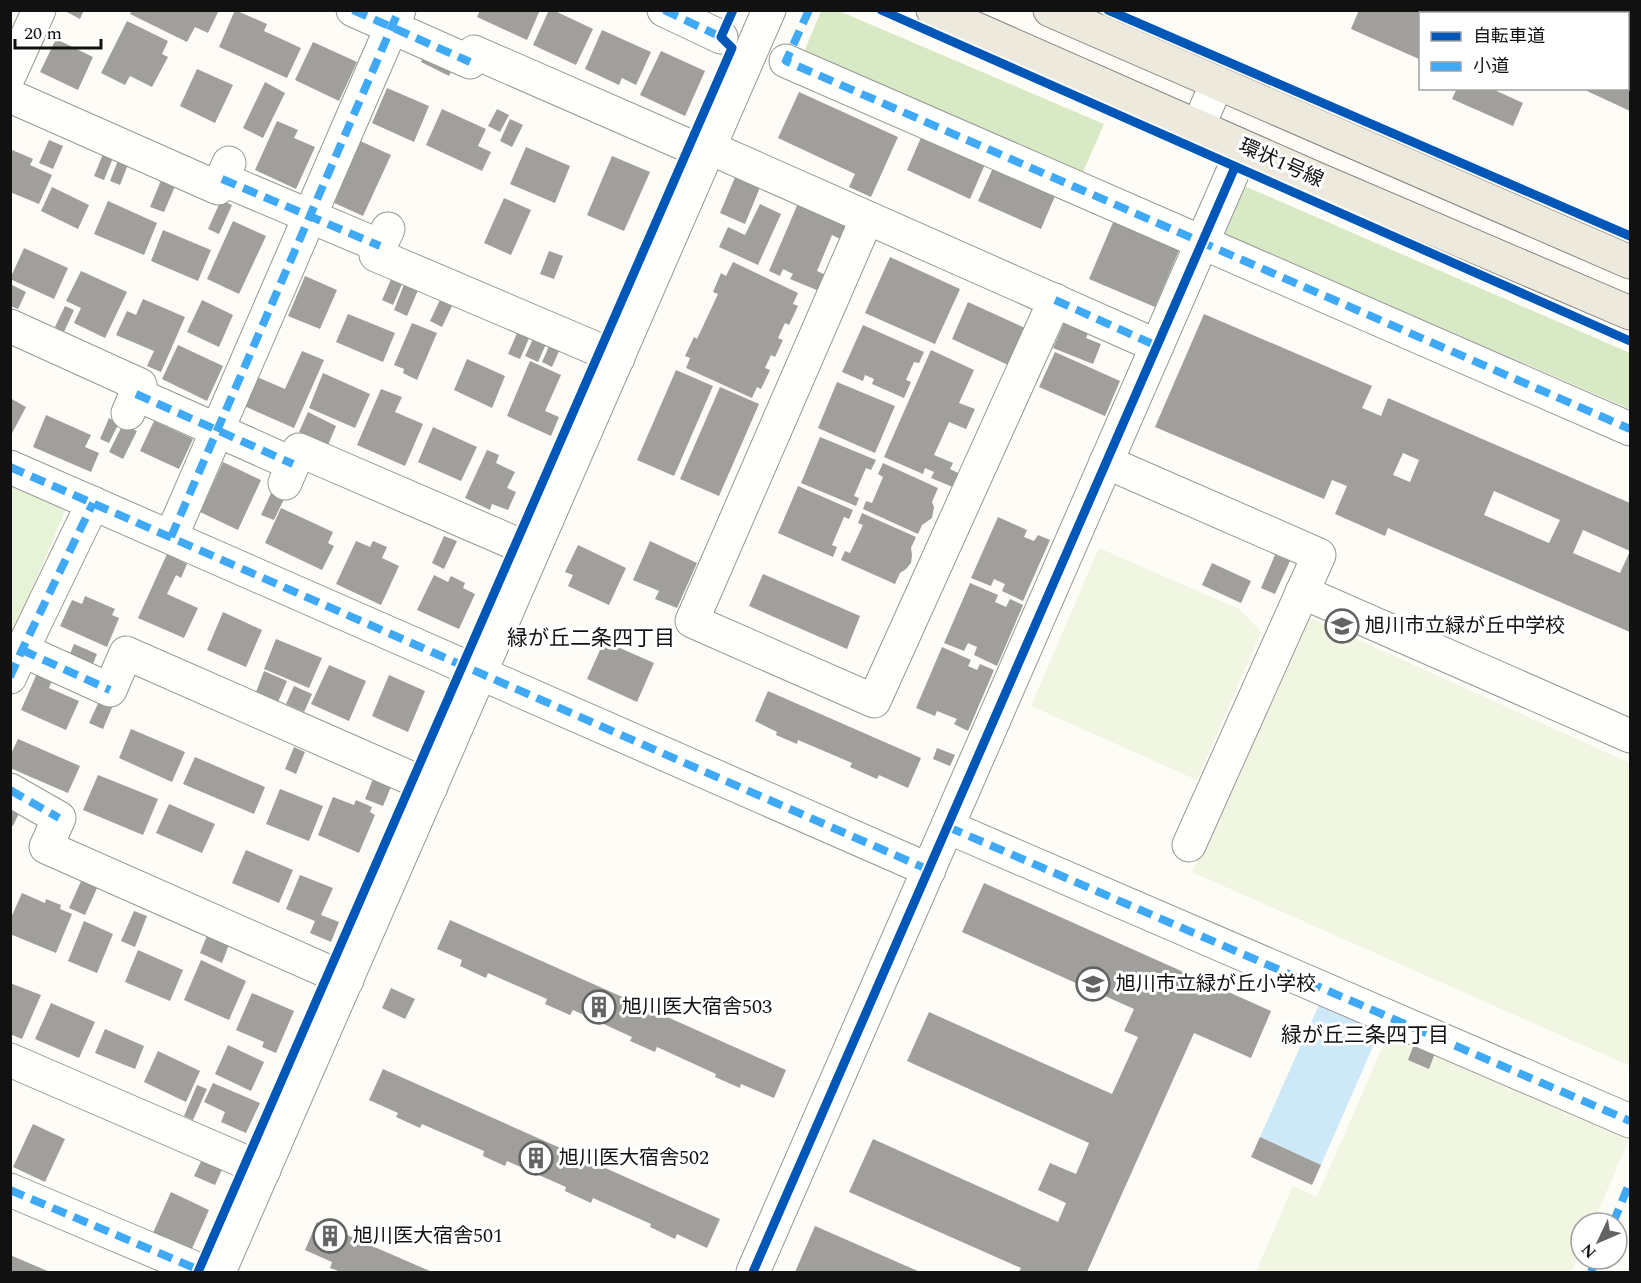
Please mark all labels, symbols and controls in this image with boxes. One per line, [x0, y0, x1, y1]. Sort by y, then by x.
scale bar [15, 12, 100, 50]
legend [1419, 12, 1629, 90]
text: 20 m [24, 20, 62, 47]
text: 自転車道 [1473, 23, 1545, 50]
text: 小道 [1473, 53, 1509, 80]
street label: 環状1号線 [1234, 131, 1328, 195]
school or university icon: 旭川市立緑が丘中学校 [1324, 608, 1360, 644]
place label: 旭川市立緑が丘中学校 [1365, 611, 1565, 641]
district label: 緑が丘二条四丁目 [507, 623, 675, 655]
school or university icon: 旭川市立緑が丘小学校 [1075, 966, 1111, 1002]
place label: 旭川市立緑が丘小学校 [1116, 969, 1316, 999]
building icon: 旭川医大宿舎503 [581, 989, 617, 1025]
place label: 旭川医大宿舎503 [622, 992, 772, 1022]
district label: 緑が丘三条四丁目 [1281, 1020, 1449, 1052]
building icon: 旭川医大宿舎502 [518, 1140, 554, 1176]
place label: 旭川医大宿舎502 [559, 1143, 709, 1173]
north arrow [1569, 1211, 1629, 1271]
building icon: 旭川医大宿舎501 [312, 1218, 348, 1254]
place label: 旭川医大宿舎501 [353, 1221, 503, 1251]
text: N [1576, 1238, 1602, 1264]

